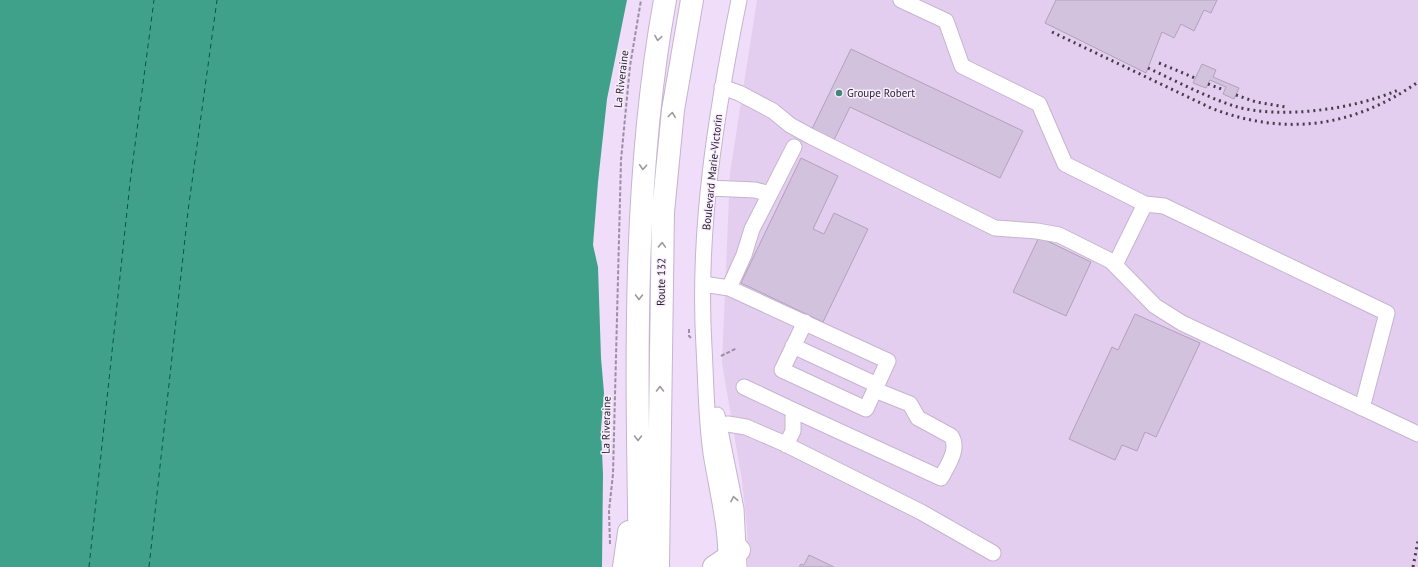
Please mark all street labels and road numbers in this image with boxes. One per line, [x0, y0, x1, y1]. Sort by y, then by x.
street label: La Riveraine [611, 49, 632, 109]
street label: Boulevard Marie-Victorin [699, 113, 725, 231]
street label: Route 132 [654, 258, 668, 306]
street label: La Riveraine [598, 396, 614, 454]

